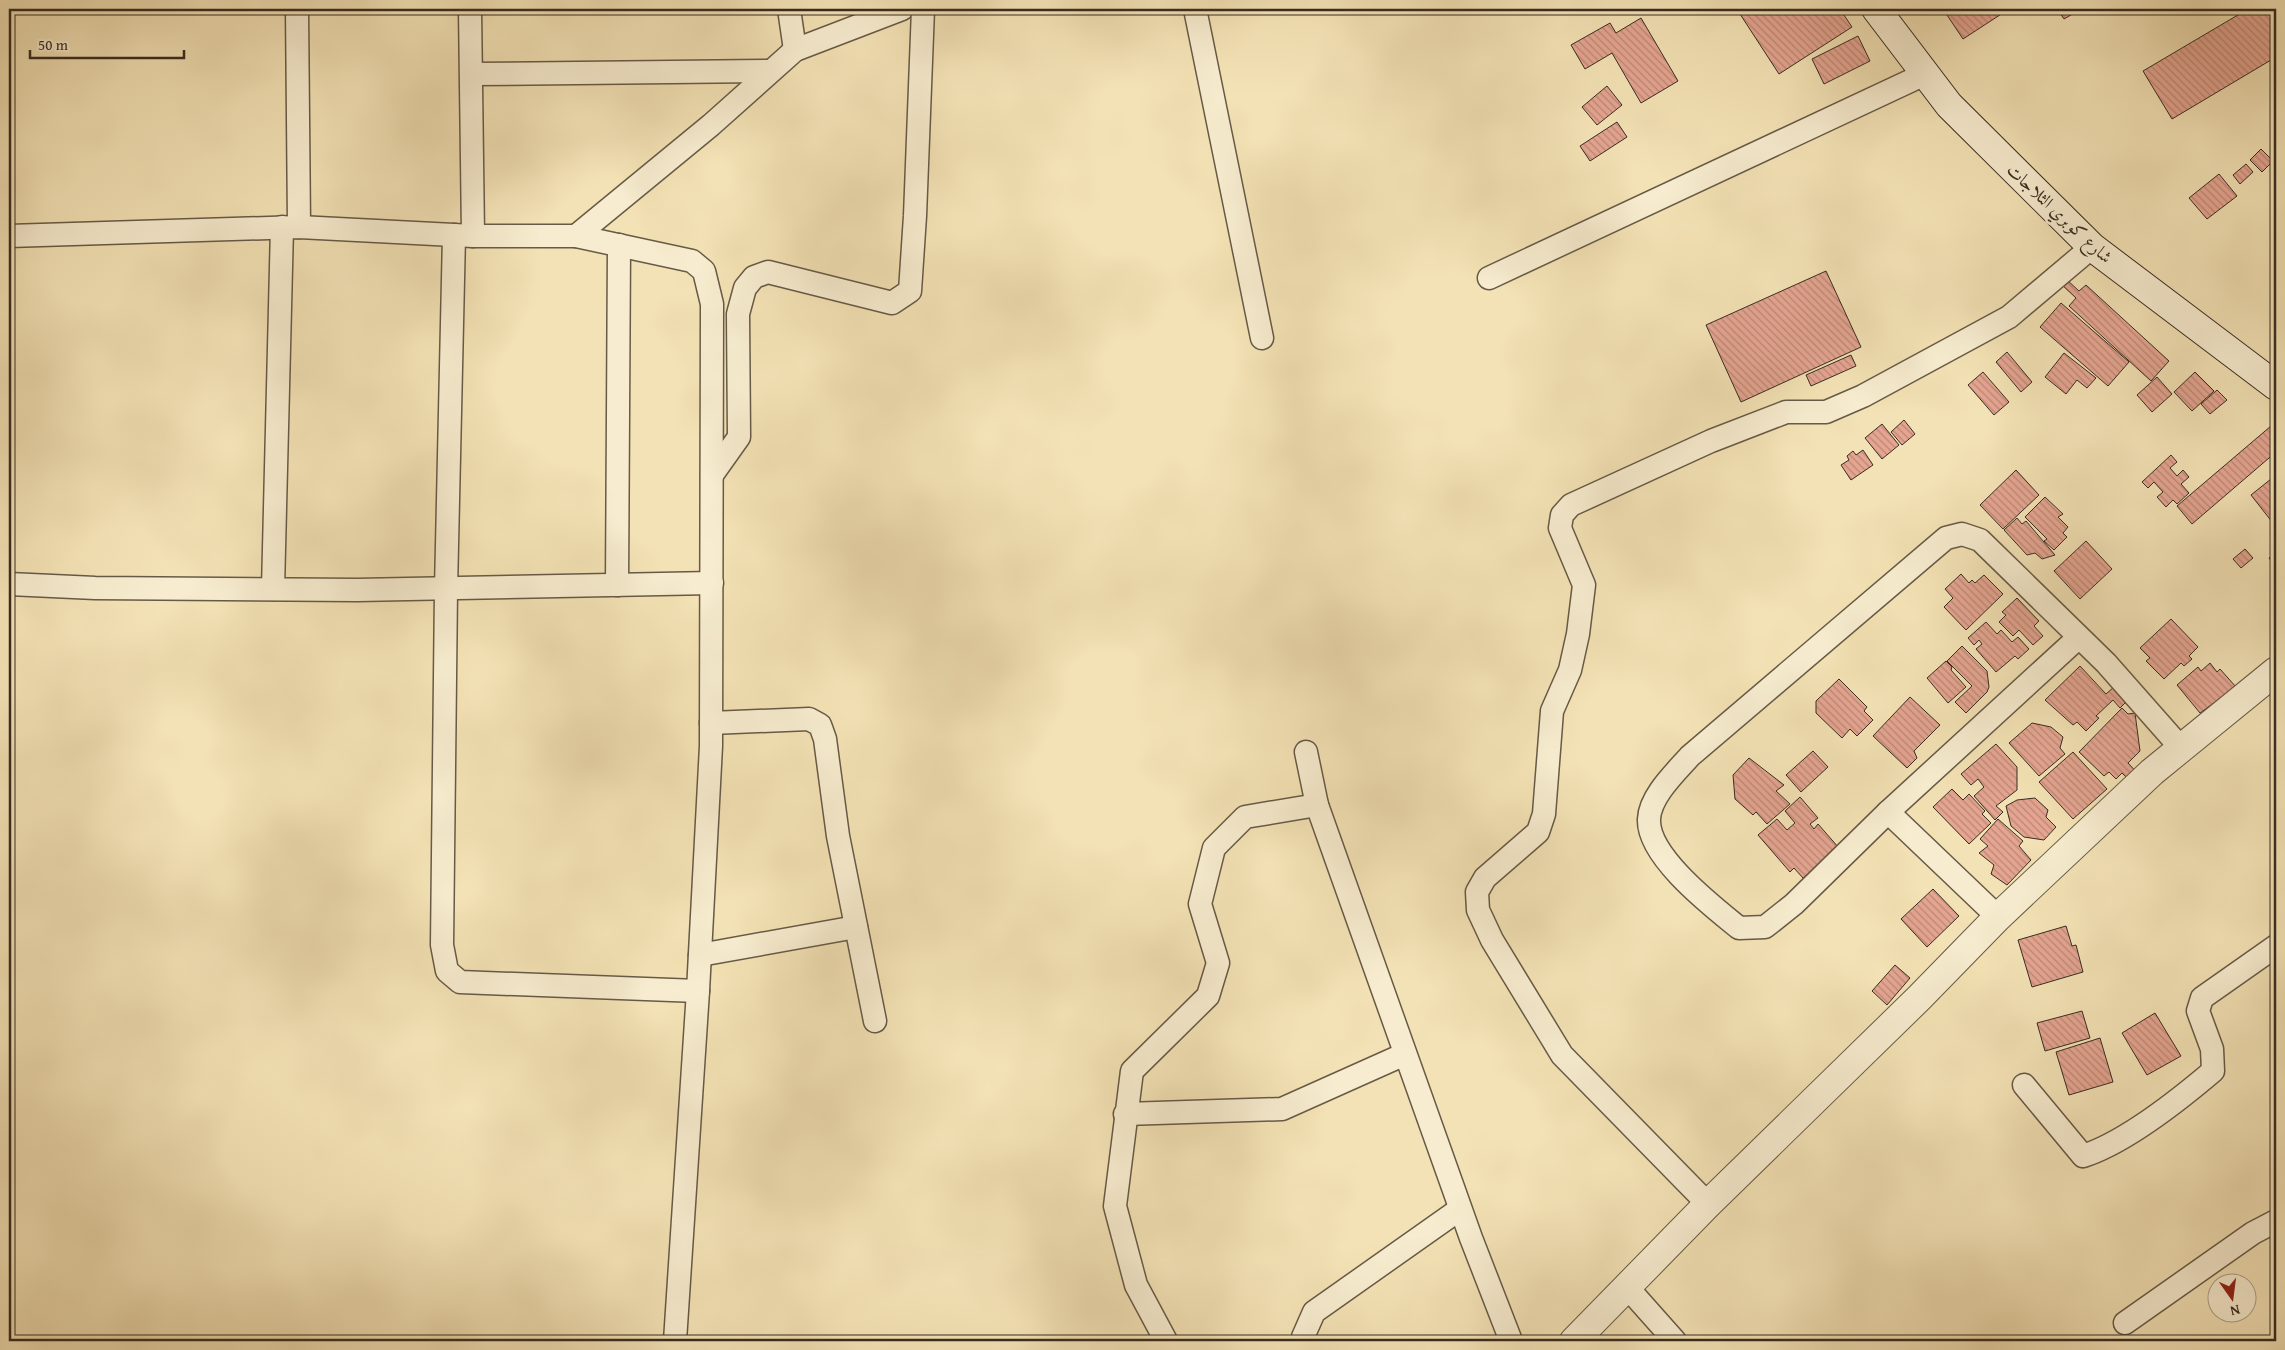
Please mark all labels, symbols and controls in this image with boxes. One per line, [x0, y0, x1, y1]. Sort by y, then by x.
scale bar [30, 28, 184, 60]
text: 50 m [38, 34, 69, 55]
street label: شارع كوبري الثلاجات [1999, 157, 2119, 271]
north arrow [2208, 1272, 2258, 1322]
text: N [2228, 1300, 2242, 1322]

